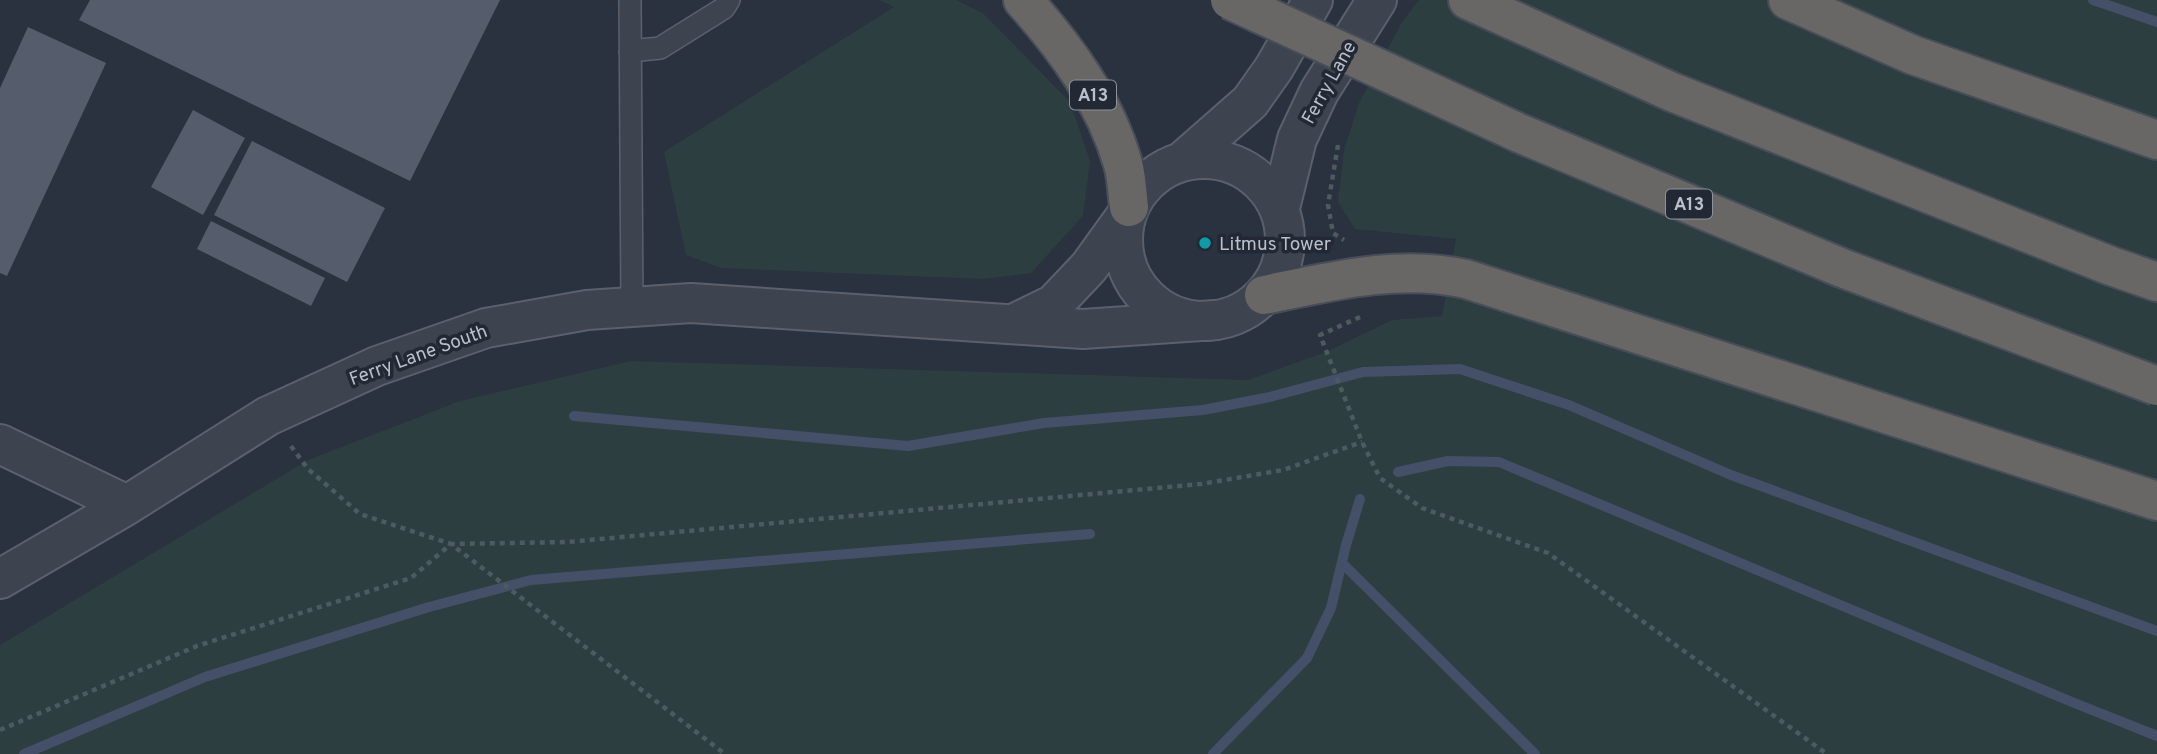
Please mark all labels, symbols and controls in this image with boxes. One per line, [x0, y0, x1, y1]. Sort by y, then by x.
street label: Ferry Lane [1297, 37, 1362, 129]
road number: A13 [1070, 80, 1116, 110]
road number: A13 [1666, 190, 1712, 218]
place label: Litmus Tower [1219, 233, 1332, 257]
marker: Litmus Tower [1197, 235, 1213, 251]
street label: Ferry Lane South [346, 320, 491, 392]

